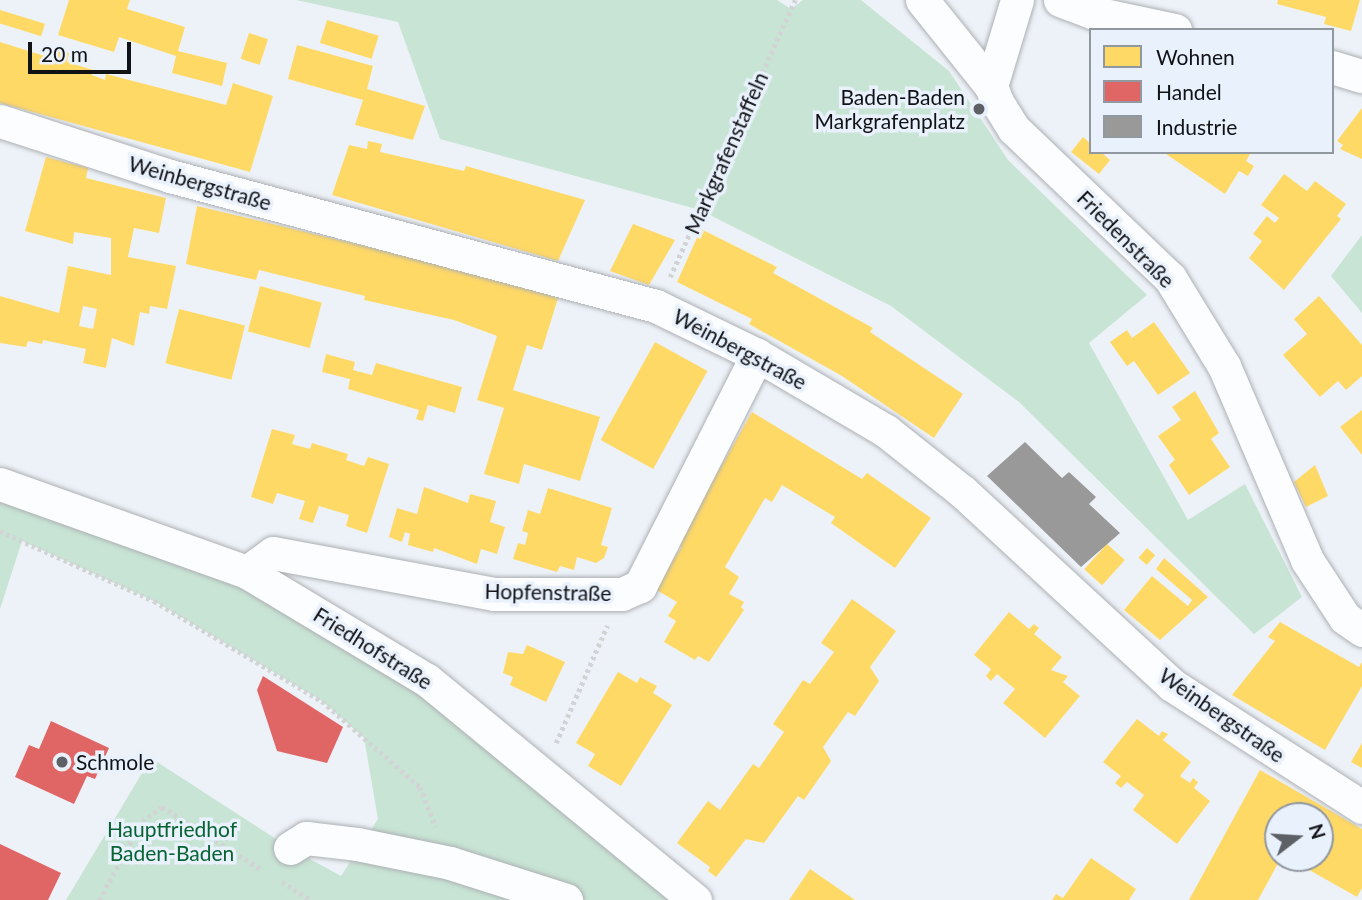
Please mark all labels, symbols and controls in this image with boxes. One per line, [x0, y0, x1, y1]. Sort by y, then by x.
scale bar [32, 28, 135, 72]
legend [1089, 28, 1334, 154]
text: 20 m [41, 41, 88, 66]
text: Wohnen [1156, 44, 1235, 69]
street label: Markgrafenstaffeln [679, 68, 773, 238]
text: Handel [1156, 79, 1222, 104]
place label: Baden-Baden Markgrafenplatz [815, 84, 965, 134]
marker: Baden-Baden Markgrafenplatz [971, 101, 987, 117]
text: Industrie [1156, 114, 1237, 139]
street label: Weinbergstraße [126, 151, 274, 215]
street label: Friedenstraße [1072, 185, 1180, 293]
street label: Weinbergstraße [669, 303, 811, 395]
street label: Hopfenstraße [484, 578, 612, 606]
street label: Friedhofstraße [309, 602, 437, 694]
street label: Weinbergstraße [1154, 662, 1290, 768]
place label: Schmole [76, 749, 154, 775]
marker: Schmole [54, 754, 70, 770]
north arrow [1264, 802, 1334, 872]
park label: Hauptfriedhof Baden-Baden [107, 816, 237, 866]
text: N [1305, 821, 1331, 842]

